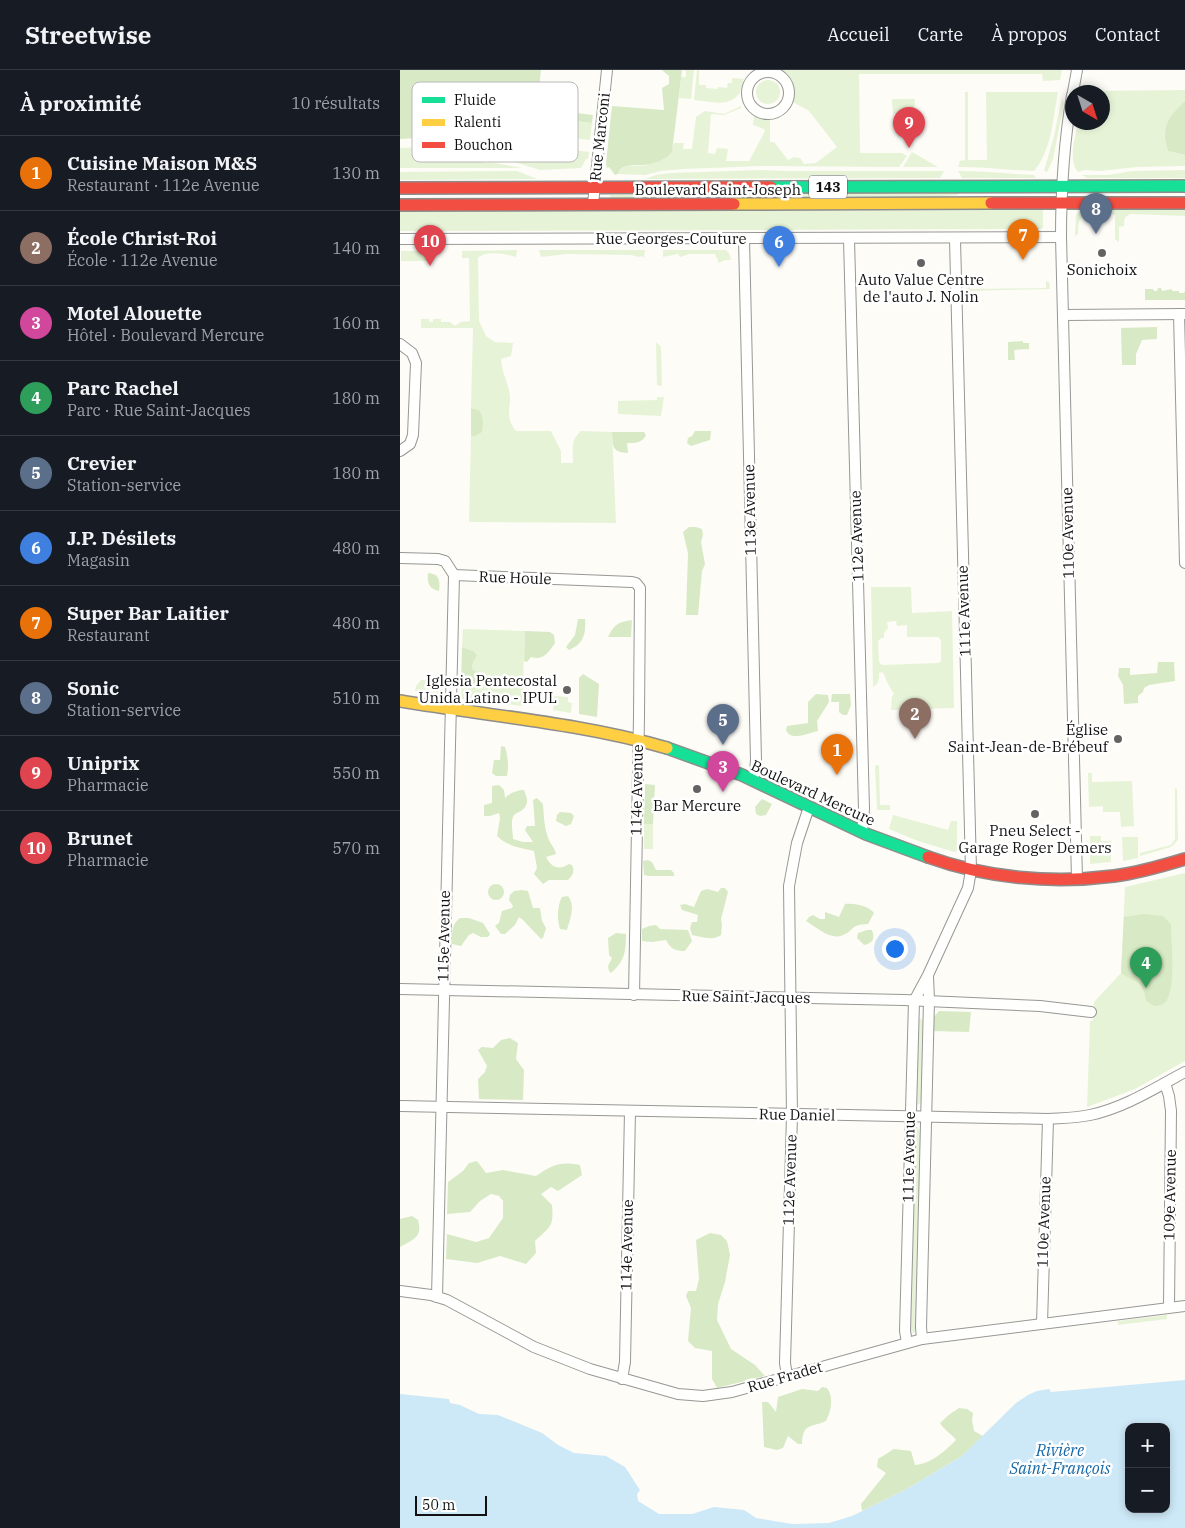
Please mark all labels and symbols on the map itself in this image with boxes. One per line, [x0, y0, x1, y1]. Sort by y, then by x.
legend [412, 82, 578, 162]
north arrow [1065, 85, 1110, 130]
text: Fluide [454, 91, 496, 109]
street label: Rue Marconi [585, 91, 614, 182]
pin: 9 [893, 107, 925, 148]
text: Ralenti [454, 113, 501, 131]
text: Bouchon [454, 136, 513, 154]
road number: 143 [809, 175, 847, 198]
street label: Boulevard Saint-Joseph [635, 180, 801, 199]
pin: 8 [1080, 193, 1112, 234]
pin: 7 [1007, 219, 1039, 260]
pin: 10 [414, 225, 446, 266]
pin: 6 [763, 226, 795, 267]
street label: Rue Georges-Couture [596, 229, 746, 248]
marker: Sonichoix [1096, 247, 1108, 259]
marker: Auto Value Centre de l'auto J. Nolin [915, 257, 927, 269]
place label: Sonichoix [1067, 260, 1137, 279]
place label: Auto Value Centre de l'auto J. Nolin [858, 270, 984, 306]
street label: 113e Avenue [739, 464, 760, 556]
street label: 110e Avenue [1057, 487, 1078, 579]
street label: 112e Avenue [845, 490, 868, 582]
street label: 111e Avenue [952, 565, 975, 657]
street label: Rue Houle [478, 567, 552, 588]
place label: Iglesia Pentecostal Unida Latino - IPUL [419, 671, 557, 707]
marker: Iglesia Pentecostal Unida Latino - IPUL [561, 684, 573, 696]
pin: 2 [899, 698, 931, 739]
pin: 5 [707, 704, 739, 745]
place label: Église Saint-Jean-de-Brébeuf [948, 720, 1109, 756]
marker: Église Saint-Jean-de-Brébeuf [1112, 733, 1124, 745]
pin: 1 [821, 734, 853, 775]
street label: 114e Avenue [626, 744, 647, 836]
pin: 3 [707, 751, 739, 792]
street label: Boulevard Mercure [748, 755, 878, 830]
marker: Bar Mercure [691, 783, 703, 795]
place label: Bar Mercure [653, 796, 741, 815]
marker: Pneu Select - Garage Roger Demers [1029, 808, 1041, 820]
place label: Pneu Select - Garage Roger Demers [959, 821, 1112, 857]
street label: 115e Avenue [433, 890, 454, 982]
your location [882, 936, 908, 962]
pin: 4 [1130, 947, 1162, 988]
street label: Rue Saint-Jacques [682, 986, 810, 1007]
street label: Rue Daniel [759, 1104, 835, 1125]
street label: 111e Avenue [898, 1111, 919, 1203]
street label: 112e Avenue [778, 1134, 801, 1226]
street label: 109e Avenue [1159, 1149, 1180, 1241]
street label: 110e Avenue [1032, 1176, 1055, 1268]
street label: 114e Avenue [616, 1199, 637, 1291]
street label: Rue Fradet [745, 1357, 825, 1396]
water label: Rivière Saint-François [1009, 1440, 1110, 1478]
scale bar [415, 1493, 488, 1516]

